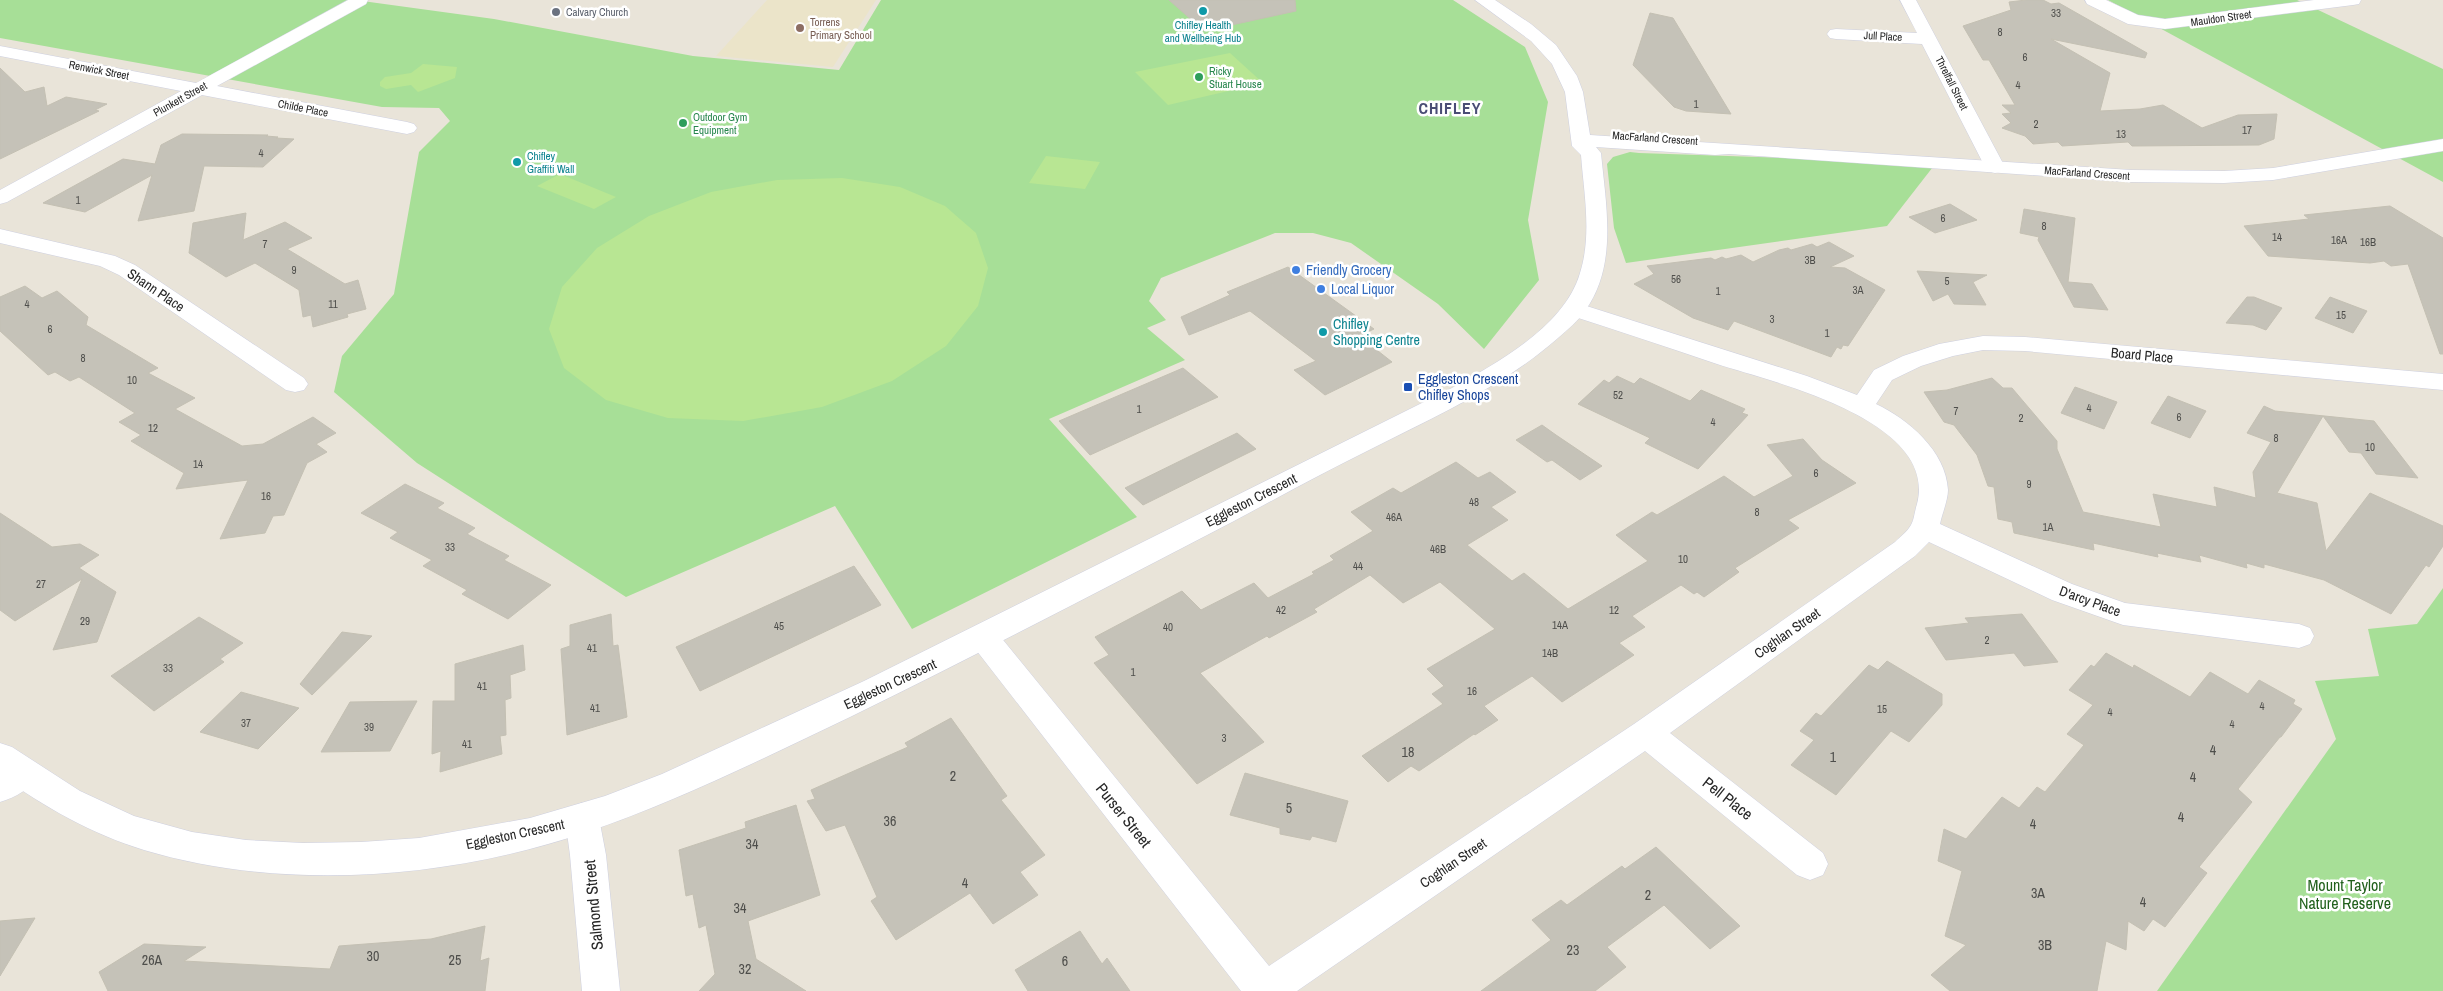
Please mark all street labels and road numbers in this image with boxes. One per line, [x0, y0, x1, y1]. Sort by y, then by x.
street label: Mauldon Street [2190, 7, 2253, 29]
street label: Jull Place [1863, 28, 1903, 44]
street label: Threlfall Street [1932, 54, 1972, 113]
street label: Renwick Street [68, 57, 131, 83]
street label: Plunkett Street [151, 78, 210, 119]
street label: Childe Place [277, 96, 329, 120]
street label: MacFarland Crescent [1612, 128, 1699, 148]
street label: MacFarland Crescent [2044, 163, 2131, 183]
street label: Shann Place [124, 264, 188, 316]
street label: Board Place [2110, 343, 2174, 367]
street label: Eggleston Crescent [1202, 469, 1300, 531]
street label: D'arcy Place [2057, 582, 2123, 620]
street label: Coghlan Street [1750, 604, 1824, 662]
street label: Eggleston Crescent [841, 655, 939, 713]
street label: Pell Place [1698, 771, 1758, 825]
street label: Purser Street [1091, 778, 1157, 852]
street label: Eggleston Crescent [464, 815, 566, 853]
street label: Coghlan Street [1416, 834, 1490, 892]
street label: Salmond Street [578, 859, 608, 951]

